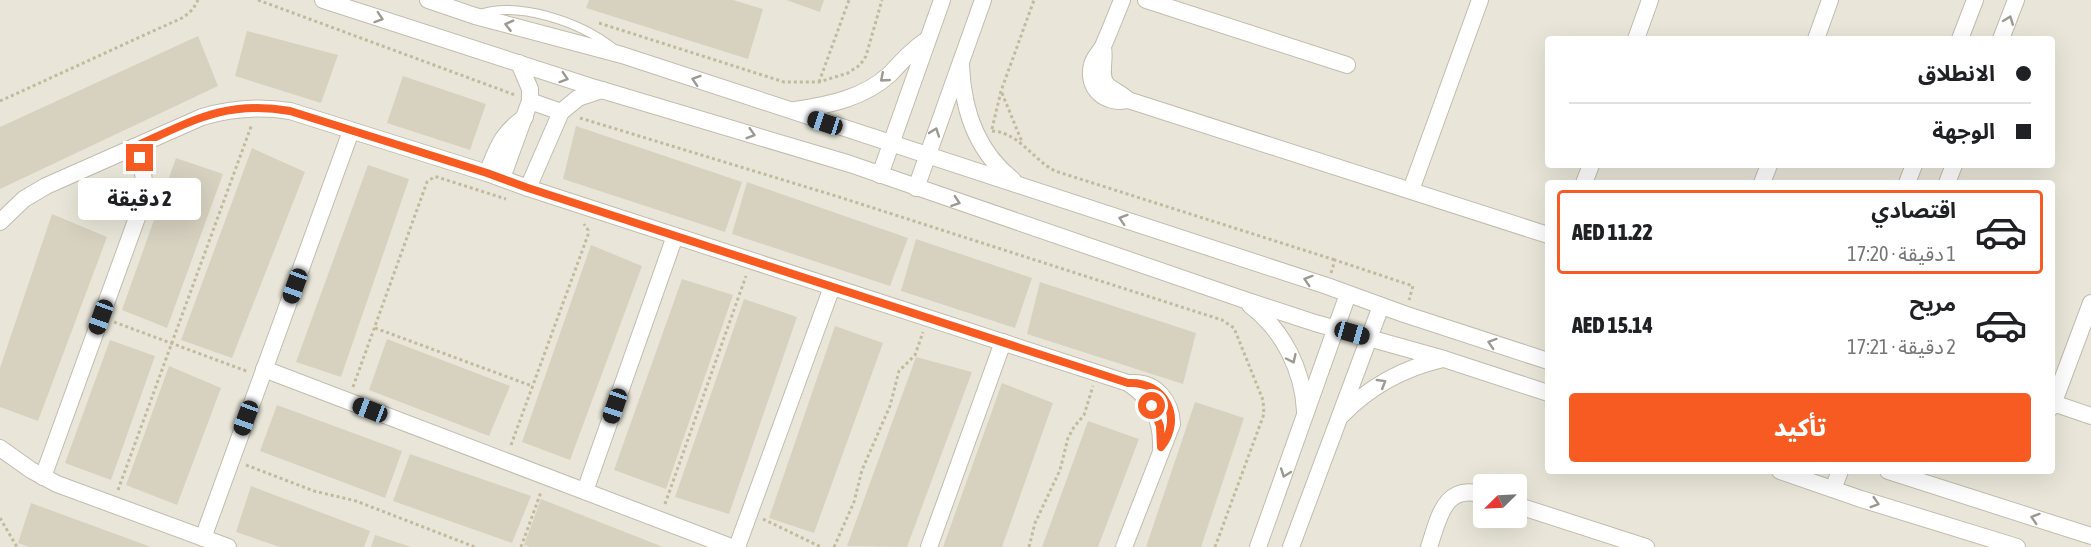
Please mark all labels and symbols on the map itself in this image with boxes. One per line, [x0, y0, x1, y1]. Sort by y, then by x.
one-way arrow [373, 11, 384, 23]
one-way arrow [2001, 15, 2014, 25]
one-way arrow [504, 20, 515, 32]
one-way arrow [880, 70, 891, 81]
one-way arrow [558, 71, 569, 83]
one-way arrow [691, 75, 702, 87]
car [805, 109, 845, 137]
one-way arrow [745, 127, 756, 139]
one-way arrow [928, 127, 941, 138]
route end [126, 144, 153, 171]
callout: 2 دقيقة [78, 179, 201, 221]
one-way arrow [950, 194, 961, 207]
one-way arrow [1118, 214, 1129, 227]
car [280, 266, 310, 306]
one-way arrow [1303, 274, 1314, 287]
car [86, 297, 116, 337]
car [1332, 319, 1372, 347]
one-way arrow [1487, 338, 1498, 350]
one-way arrow [1285, 352, 1297, 363]
one-way arrow [1376, 378, 1386, 390]
car [601, 386, 629, 426]
route start [1138, 392, 1165, 419]
car [350, 395, 390, 425]
car [231, 398, 261, 438]
one-way arrow [1280, 467, 1293, 478]
north arrow [1473, 474, 1527, 528]
one-way arrow [1869, 496, 1880, 508]
one-way arrow [2030, 513, 2041, 525]

